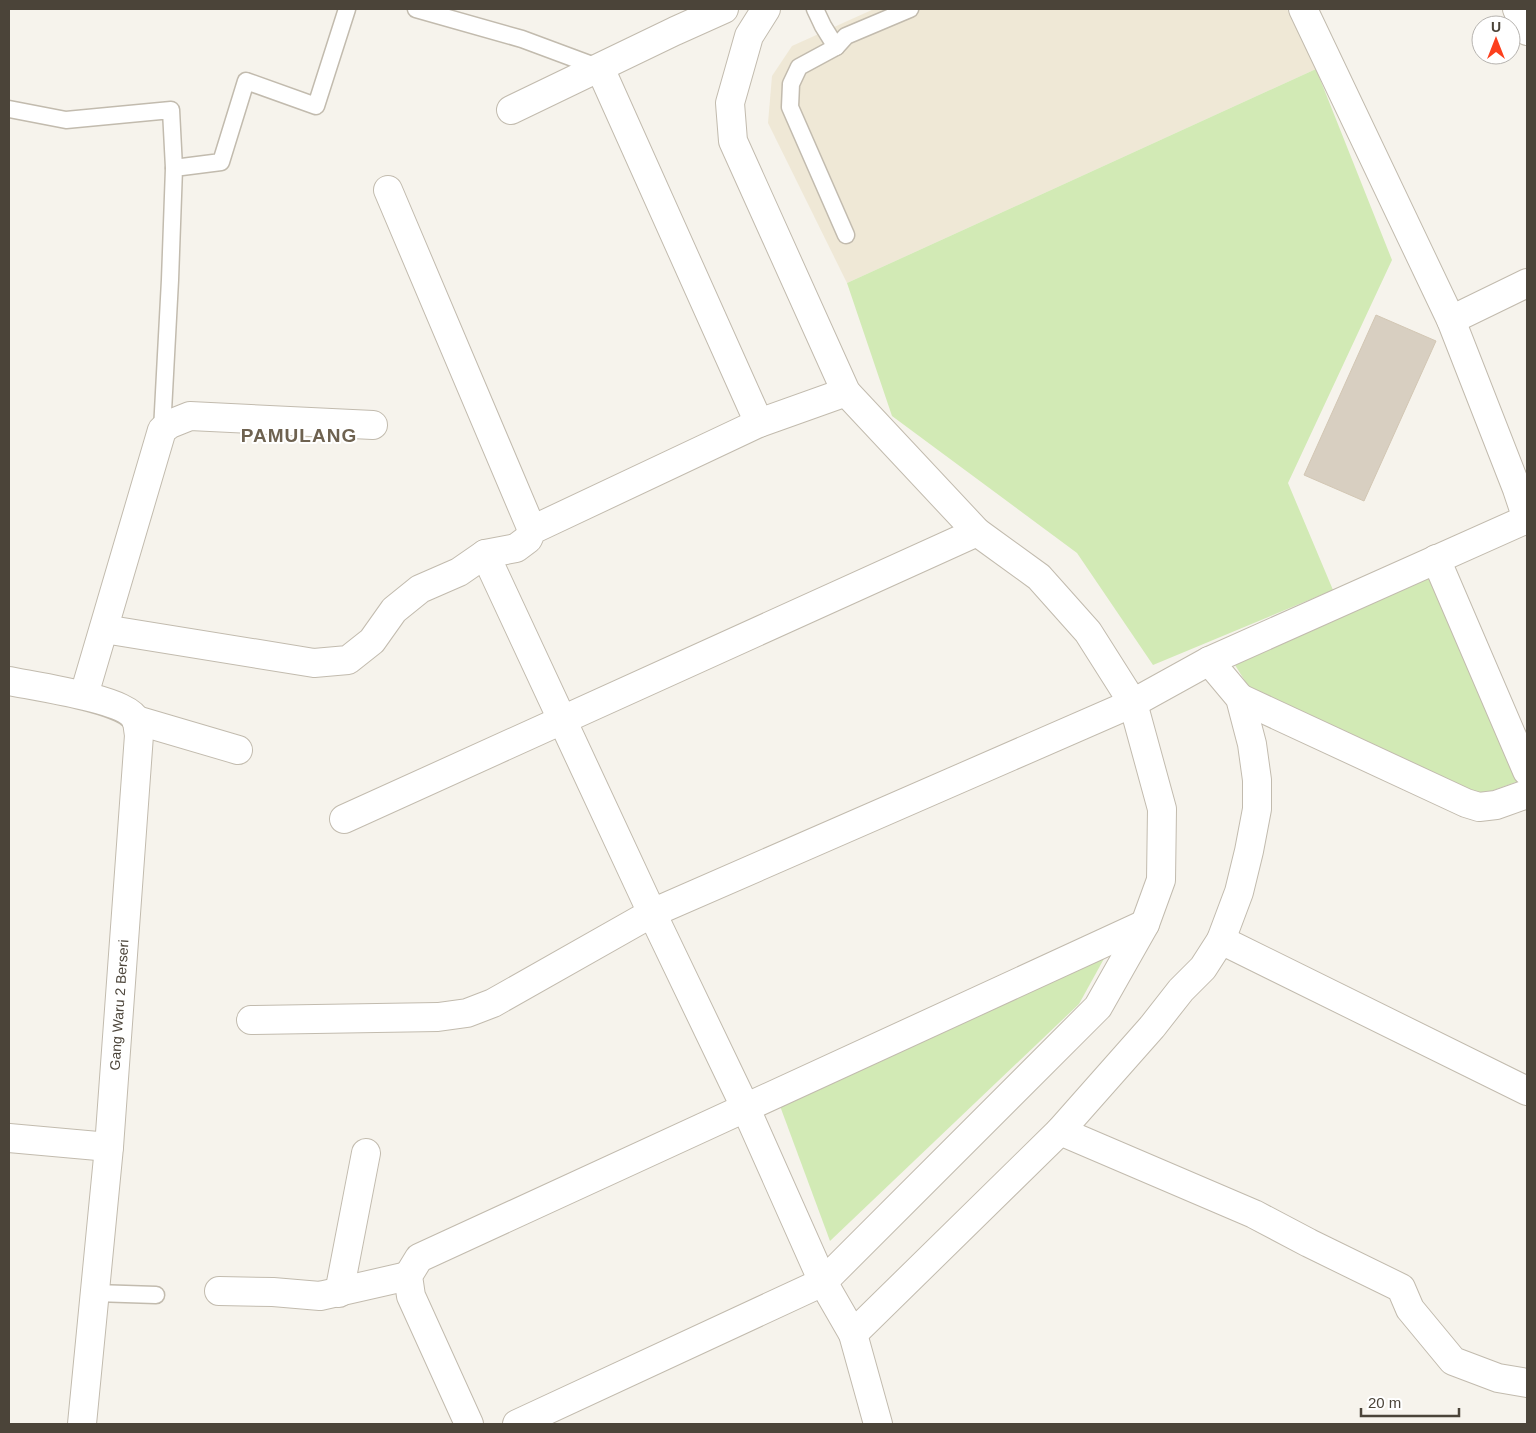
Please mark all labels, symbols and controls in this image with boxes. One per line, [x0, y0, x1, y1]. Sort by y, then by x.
north arrow [1471, 15, 1521, 65]
text: U [1491, 19, 1501, 35]
district label: PAMULANG [241, 425, 357, 446]
street label: Gang Waru 2 Berseri [106, 939, 132, 1071]
scale bar [1361, 1386, 1458, 1418]
text: 20 m [1368, 1394, 1401, 1411]

